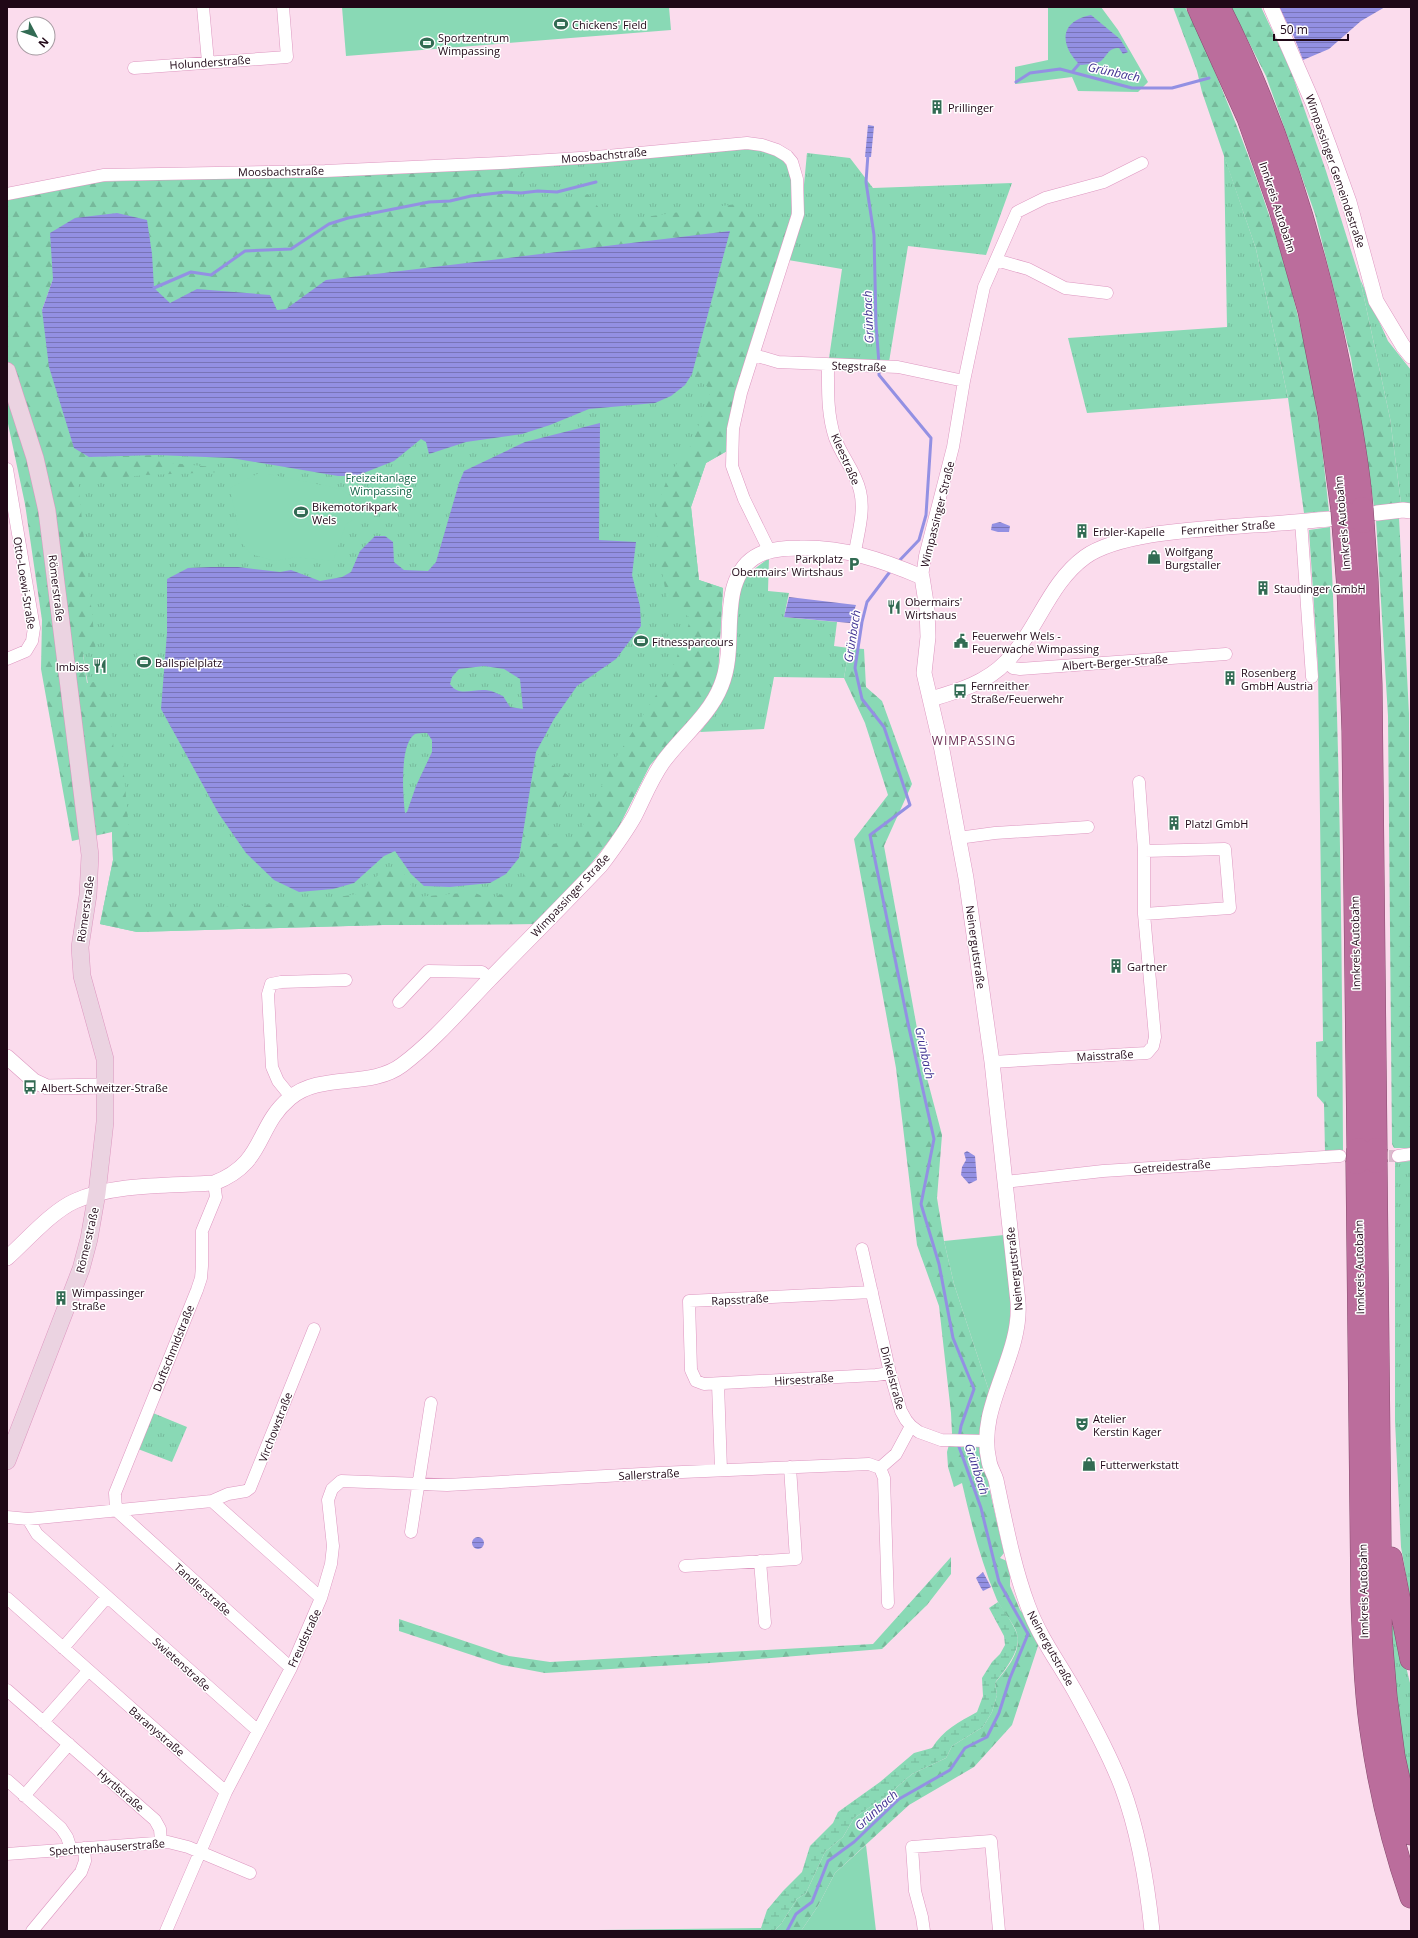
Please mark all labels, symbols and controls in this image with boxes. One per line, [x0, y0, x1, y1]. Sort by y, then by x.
north arrow [16, 16, 56, 56]
sports icon: Chickens' Field [553, 16, 569, 32]
scale bar [1274, 16, 1348, 42]
place label: Chickens' Field [572, 17, 647, 32]
text: 50 m [1280, 21, 1308, 38]
place label: Sportzentrum Wimpassing [438, 30, 509, 58]
text: N [35, 35, 53, 51]
sports icon: Sportzentrum Wimpassing [419, 35, 435, 51]
street label: Holunderstraße [169, 52, 251, 72]
water label: Grünbach [1086, 58, 1142, 86]
street label: Wimpassinger Gemeindestraße [1303, 92, 1369, 250]
building icon: Prillinger [929, 99, 945, 115]
place label: Prillinger [948, 100, 994, 115]
street label: Moosbachstraße [560, 144, 648, 166]
street label: Innkreis Autobahn [1256, 160, 1300, 254]
street label: Moosbachstraße [238, 163, 324, 179]
water label: Grünbach [859, 290, 877, 344]
street label: Stegstraße [831, 358, 887, 374]
street label: Kleestraße [828, 431, 864, 487]
street label: Wimpassinger Straße [917, 459, 957, 569]
park label: Freizeitanlage Wimpassing [345, 470, 417, 498]
street label: Innkreis Autobahn [1330, 475, 1354, 571]
place label: Bikemotorikpark Wels [312, 499, 398, 527]
sports icon: Bikemotorikpark Wels [293, 504, 309, 520]
street label: Fernreither Straße [1180, 516, 1276, 538]
building icon: Erbler-Kapelle [1074, 523, 1090, 539]
place label: Erbler-Kapelle [1093, 524, 1165, 539]
street label: Otto-Loewi-Straße [10, 536, 40, 630]
place label: Wolfgang Burgstaller [1165, 544, 1221, 572]
shop icon: Wolfgang Burgstaller [1146, 549, 1162, 565]
place label: Parkplatz Obermairs' Wirtshaus [732, 551, 843, 579]
street label: Römerstraße [45, 554, 69, 622]
parking icon: Parkplatz Obermairs' Wirtshaus [846, 556, 862, 572]
building icon: Staudinger GmbH [1255, 580, 1271, 596]
place label: Staudinger GmbH [1274, 581, 1366, 596]
place label: Obermairs' Wirtshaus [905, 594, 962, 622]
restaurant icon: Obermairs' Wirtshaus [886, 599, 902, 615]
water label: Grünbach [839, 609, 865, 663]
place label: Feuerwehr Wels - Feuerwache Wimpassing [972, 628, 1099, 656]
sports icon: Fitnessparcours [633, 633, 649, 649]
public building icon: Feuerwehr Wels - Feuerwache Wimpassing [953, 633, 969, 649]
place label: Fitnessparcours [652, 634, 734, 649]
street label: Albert-Berger-Straße [1062, 651, 1168, 673]
sports icon: Ballspielplatz [136, 654, 152, 670]
place label: Ballspielplatz [155, 655, 222, 670]
restaurant icon: Imbiss [92, 658, 108, 674]
place label: Imbiss [56, 659, 89, 674]
place label: Rosenberg GmbH Austria [1241, 665, 1313, 693]
building icon: Rosenberg GmbH Austria [1222, 670, 1238, 686]
place label: Fernreither Straße/Feuerwehr [971, 678, 1064, 706]
bus stop icon: Fernreither Straße/Feuerwehr [952, 683, 968, 699]
district label: WIMPASSING [932, 732, 1016, 749]
building icon: Platzl GmbH [1166, 815, 1182, 831]
place label: Platzl GmbH [1185, 816, 1248, 831]
street label: Wimpassinger Straße [527, 850, 613, 940]
street label: Römerstraße [73, 875, 97, 943]
street label: Innkreis Autobahn [1347, 896, 1363, 990]
street label: Neinergutstraße [963, 904, 989, 990]
building icon: Gartner [1108, 958, 1124, 974]
place label: Gartner [1127, 959, 1167, 974]
water label: Grünbach [911, 1025, 939, 1081]
street label: Maisstraße [1076, 1046, 1134, 1064]
bus stop icon: Albert-Schweitzer-Straße [22, 1079, 38, 1095]
place label: Albert-Schweitzer-Straße [41, 1080, 168, 1095]
street label: Getreidestraße [1133, 1156, 1211, 1176]
street label: Römerstraße [72, 1206, 102, 1274]
street label: Innkreis Autobahn [1351, 1220, 1367, 1314]
street label: Neinergutstraße [1002, 1226, 1026, 1312]
place label: Wimpassinger Straße [72, 1285, 145, 1313]
building icon: Wimpassinger Straße [53, 1290, 69, 1306]
street label: Rapsstraße [711, 1290, 769, 1308]
street label: Duftschmidstraße [149, 1302, 197, 1394]
street label: Dinkelstraße [877, 1345, 909, 1411]
street label: Hirsestraße [774, 1370, 834, 1388]
street label: Virchowstraße [255, 1390, 295, 1464]
place label: Atelier Kerstin Kager [1093, 1411, 1162, 1439]
theatre icon: Atelier Kerstin Kager [1074, 1416, 1090, 1432]
water label: Grünbach [961, 1441, 993, 1497]
shop icon: Futterwerkstatt [1081, 1456, 1097, 1472]
place label: Futterwerkstatt [1100, 1457, 1179, 1472]
street label: Sallerstraße [618, 1465, 680, 1483]
street label: Innkreis Autobahn [1355, 1544, 1371, 1638]
street label: Tandlerstraße [171, 1559, 235, 1619]
street label: Freudstraße [284, 1606, 324, 1670]
street label: Neinergutstraße [1024, 1608, 1078, 1688]
street label: Swietenstraße [150, 1634, 214, 1694]
street label: Baranystraße [126, 1703, 188, 1759]
street label: Hyrtlstraße [94, 1765, 148, 1815]
water label: Grünbach [851, 1786, 901, 1834]
street label: Spechtenhauserstraße [49, 1835, 165, 1859]

